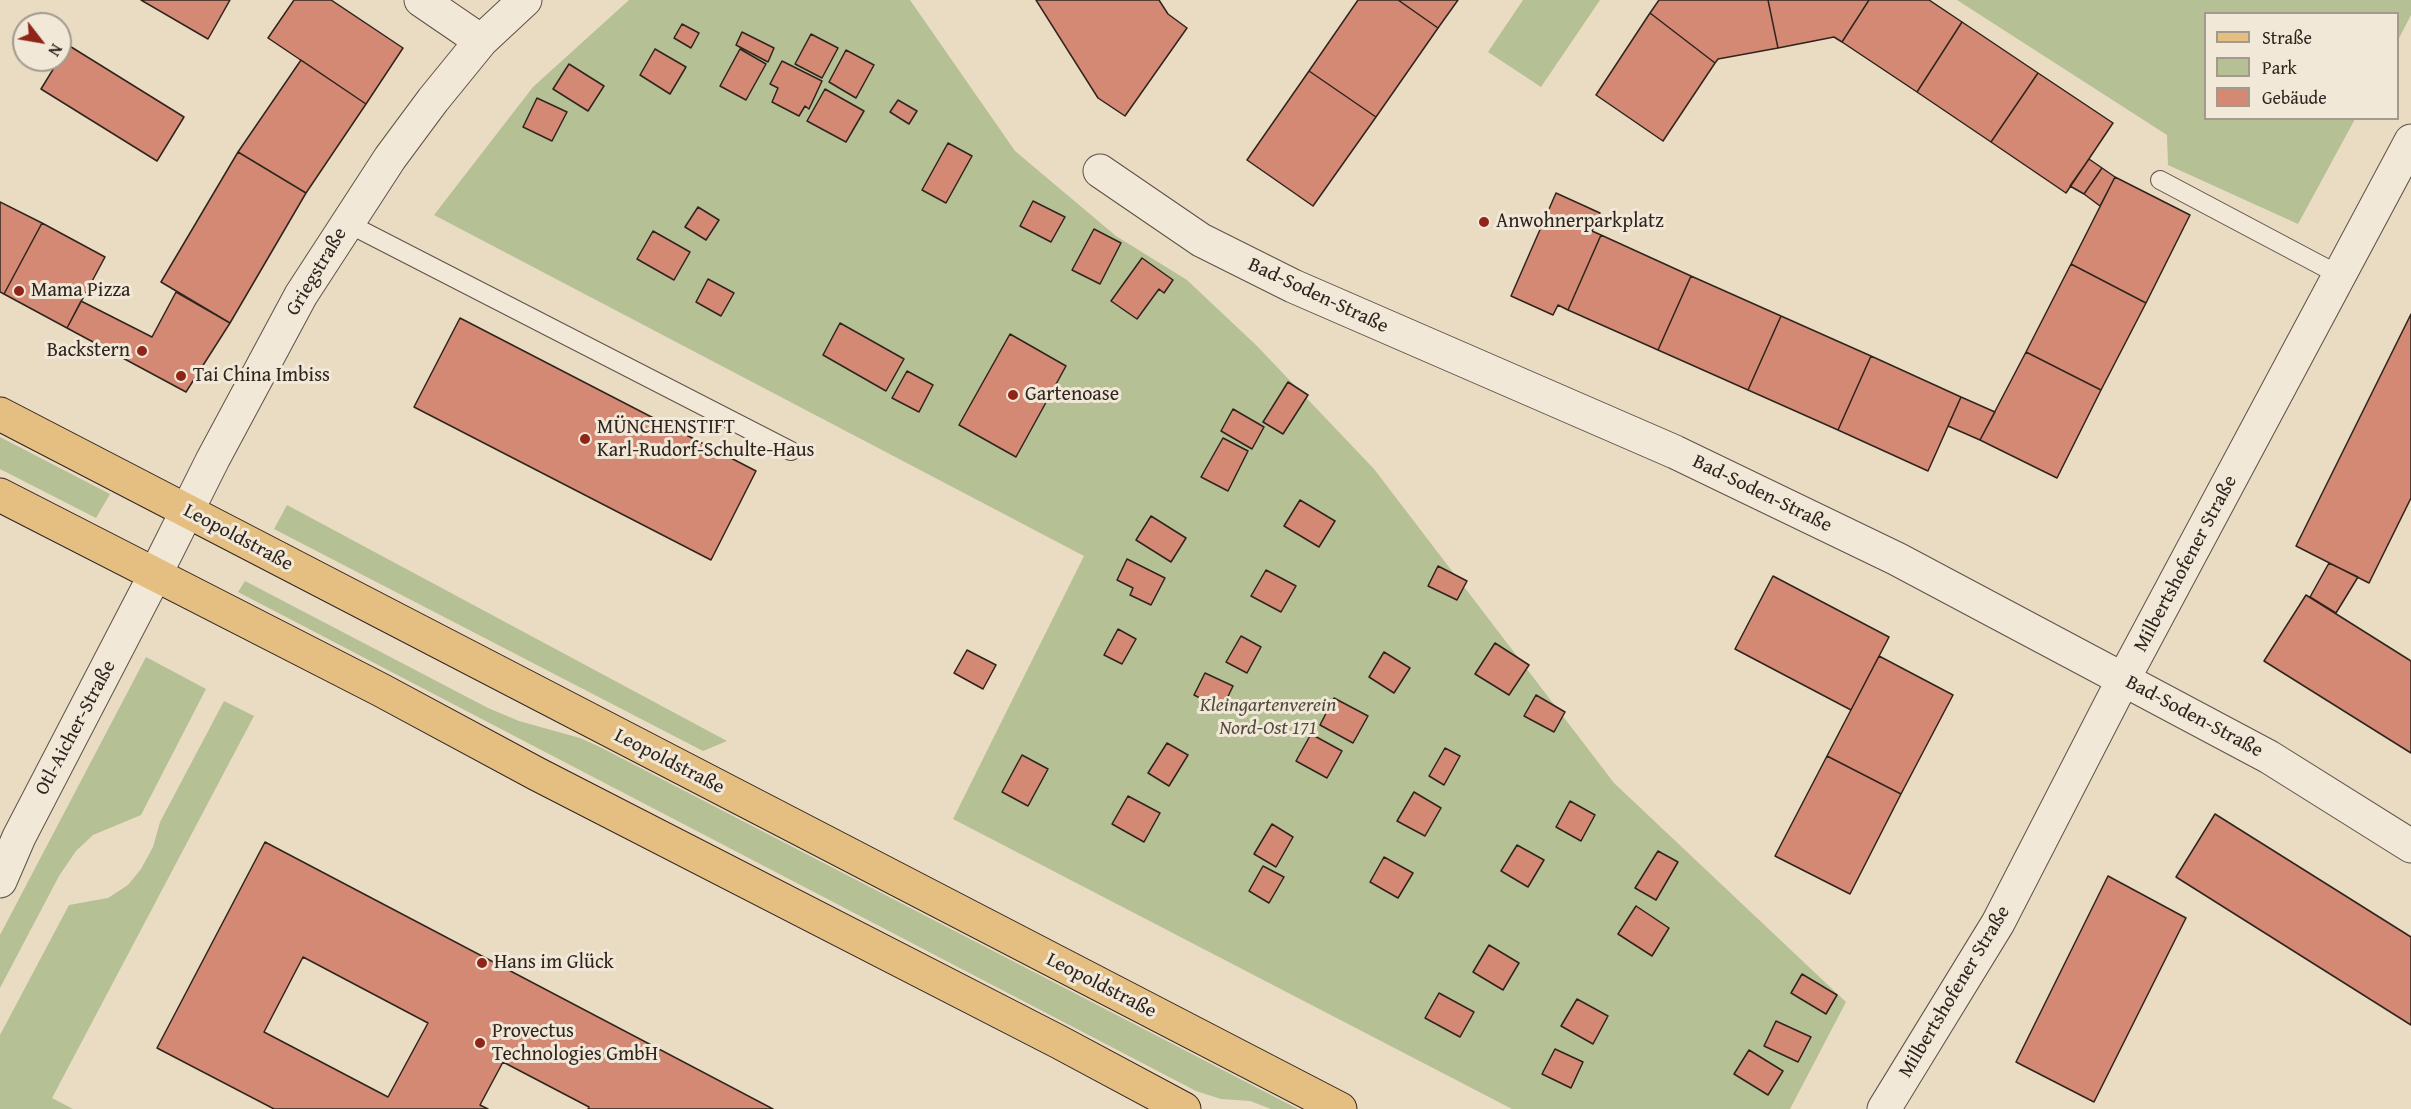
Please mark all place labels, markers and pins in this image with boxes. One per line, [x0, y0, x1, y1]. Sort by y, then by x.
place label: Anwohnerparkplatz [1496, 210, 1664, 234]
marker: Anwohnerparkplatz [1477, 215, 1491, 229]
place label: Mama Pizza [31, 279, 130, 303]
marker: Mama Pizza [12, 284, 26, 298]
place label: Backstern [47, 339, 130, 363]
marker: Backstern [135, 344, 149, 358]
place label: Tai China Imbiss [193, 364, 330, 388]
marker: Tai China Imbiss [174, 369, 188, 383]
place label: Gartenoase [1025, 383, 1119, 407]
marker: Gartenoase [1006, 388, 1020, 402]
place label: MÜNCHENSTIFT Karl-Rudorf-Schulte-Haus [597, 416, 815, 463]
marker: MÜNCHENSTIFT Karl-Rudorf-Schulte-Haus [578, 432, 592, 446]
place label: Hans im Glück [494, 951, 614, 975]
marker: Hans im Glück [475, 956, 489, 970]
place label: Provectus Technologies GmbH [492, 1020, 658, 1067]
marker: Provectus Technologies GmbH [473, 1036, 487, 1050]

